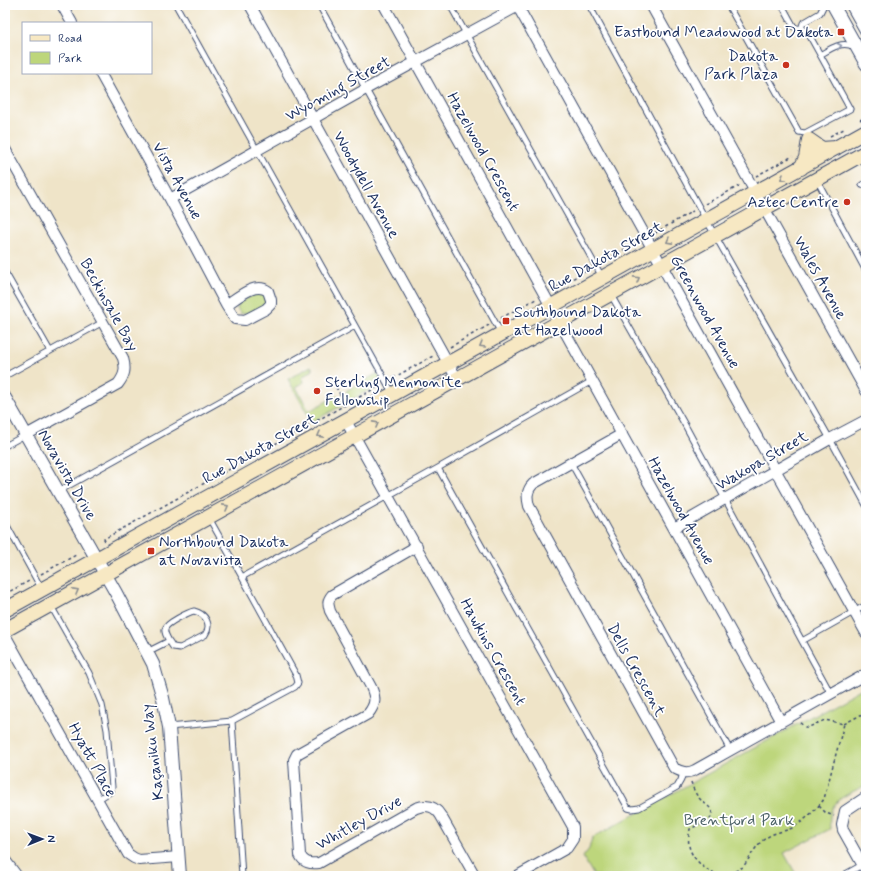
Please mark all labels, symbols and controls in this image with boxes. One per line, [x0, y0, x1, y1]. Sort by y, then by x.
legend [22, 22, 152, 74]
place label: Eastbound Meadowood at Dakota [614, 22, 833, 43]
marker: Eastbound Meadowood at Dakota [836, 27, 846, 37]
text: Road [58, 31, 82, 47]
one-way arrow [836, 43, 842, 51]
place label: Dakota Park Plaza [704, 46, 778, 85]
text: Park [58, 51, 82, 67]
street label: Wyoming Street [282, 51, 395, 127]
marker: Dakota Park Plaza [781, 60, 791, 70]
street label: Hazelwood Crescent [442, 89, 524, 215]
street label: Woodydell Avenue [328, 128, 404, 242]
street label: Vista Avenue [147, 139, 207, 223]
one-way arrow [780, 173, 787, 180]
place label: Aztec Centre [747, 192, 839, 213]
marker: Aztec Centre [842, 197, 852, 207]
street label: Rue Dakota Street [545, 216, 668, 297]
street label: Wales Avenue [788, 232, 852, 324]
one-way arrow [666, 236, 673, 243]
street label: Greenwood Avenue [665, 252, 745, 372]
street label: Beckinsale Bay [75, 255, 143, 355]
one-way arrow [633, 276, 640, 283]
place label: Southbound Dakota at Hazelwood [514, 302, 642, 341]
marker: Southbound Dakota at Hazelwood [501, 316, 511, 326]
one-way arrow [479, 340, 486, 347]
place label: Sterling Mennonite Fellowship [325, 372, 462, 411]
marker: Sterling Mennonite Fellowship [312, 386, 322, 396]
street label: Rue Dakota Street [199, 408, 322, 489]
one-way arrow [372, 421, 379, 428]
street label: Novavista Drive [33, 426, 102, 525]
street label: Wakopa Street [712, 426, 812, 496]
one-way arrow [317, 431, 324, 438]
street label: Hazelwood Avenue [643, 453, 719, 569]
one-way arrow [222, 505, 229, 512]
place label: Northbound Dakota at Novavista [159, 532, 289, 571]
marker: Northbound Dakota at Novavista [146, 546, 156, 556]
one-way arrow [72, 588, 79, 596]
street label: Hawkins Crescent [455, 595, 531, 709]
street label: Dells Crescent [602, 620, 671, 721]
street label: Kaçaniku Way [137, 703, 169, 801]
street label: Hyatt Place [63, 719, 121, 801]
street label: Whitley Drive [312, 791, 406, 855]
park label: Brentford Park [684, 810, 794, 833]
north arrow [22, 819, 62, 859]
text: N [44, 835, 58, 843]

